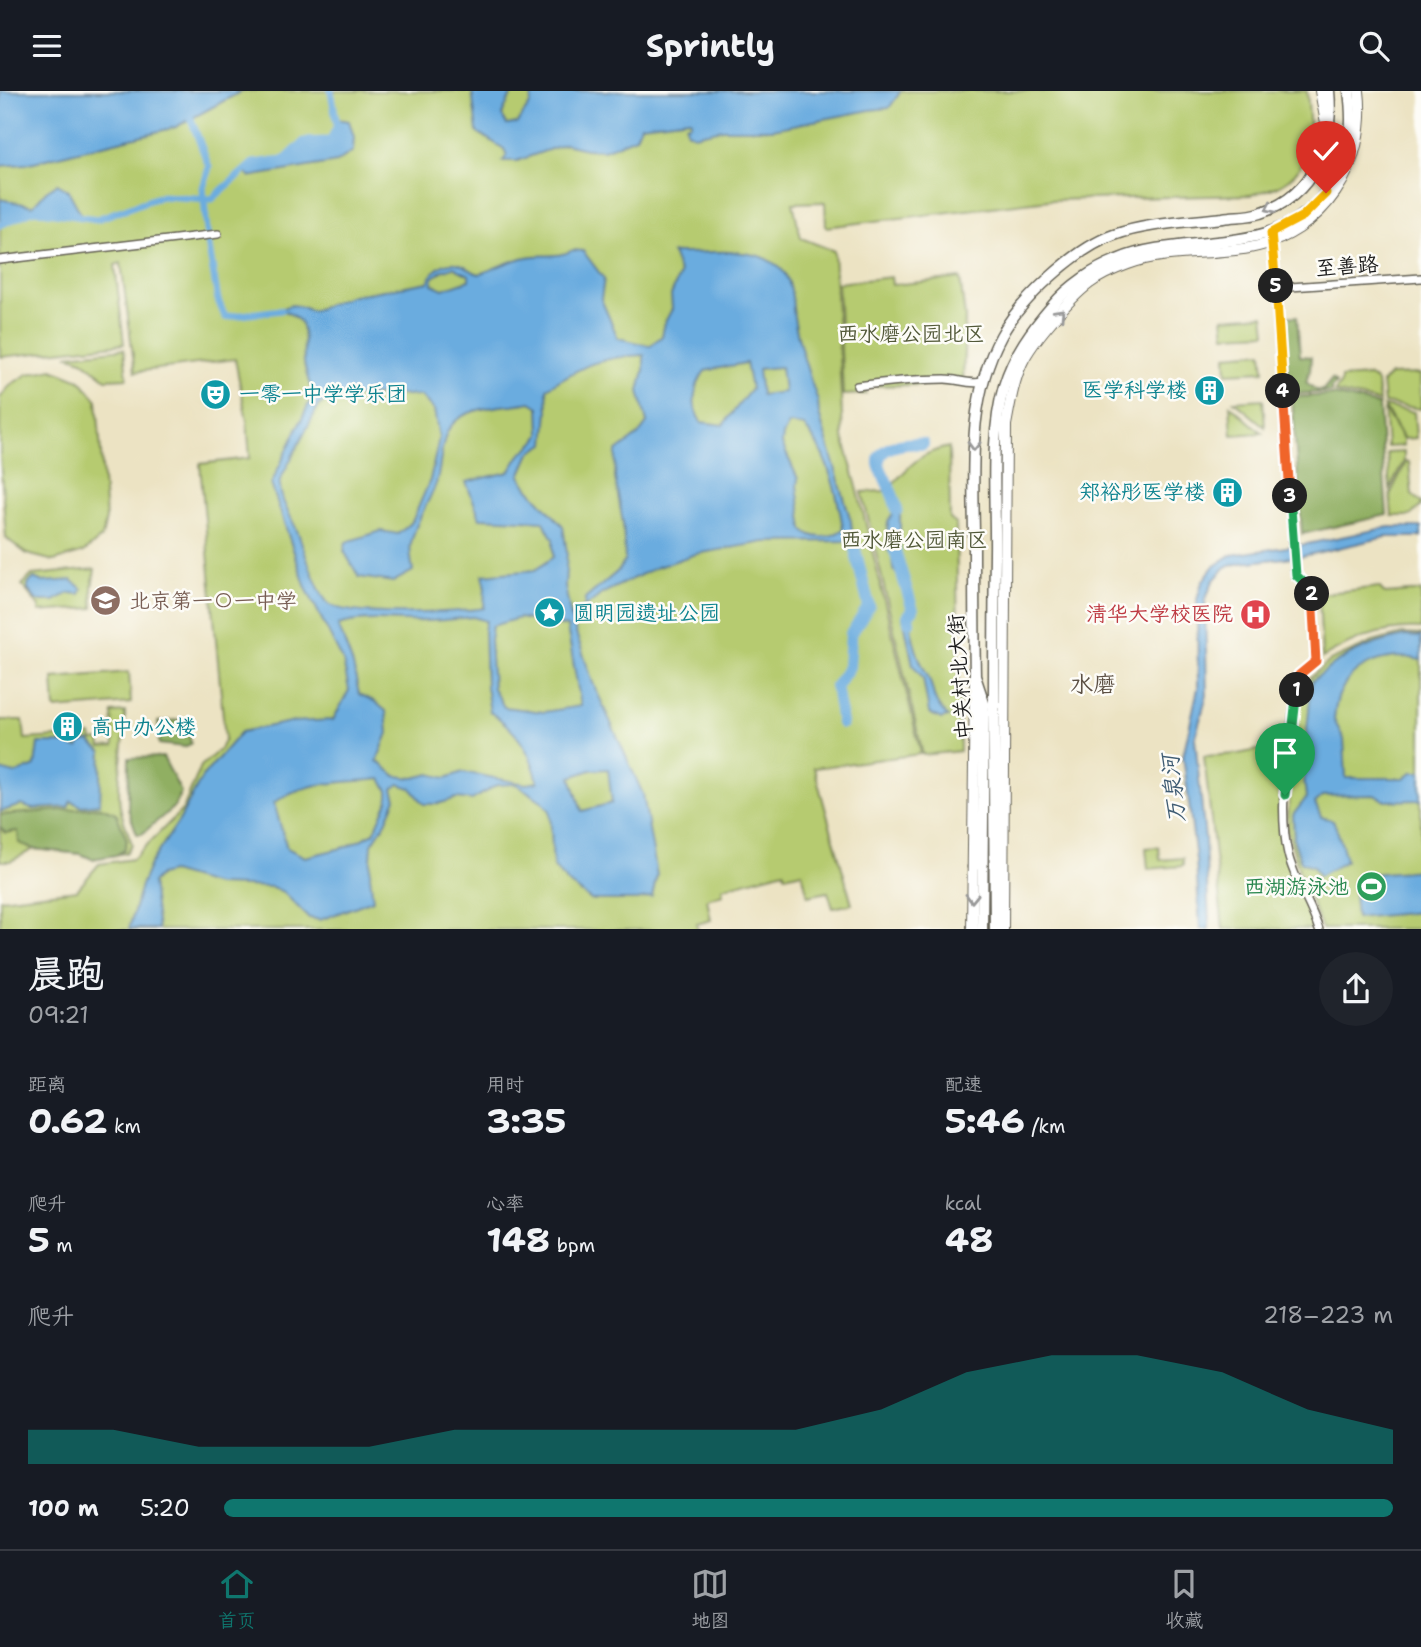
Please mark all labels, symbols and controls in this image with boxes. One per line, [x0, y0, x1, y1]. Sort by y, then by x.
text: Sprintly [646, 24, 775, 67]
icon: menu [28, 27, 66, 65]
icon: search [1355, 27, 1393, 65]
pin [1296, 121, 1356, 193]
icon: check [1307, 132, 1345, 170]
one-way arrow [1265, 200, 1278, 214]
street label: 至善路 [1315, 250, 1379, 282]
pin: 5 [1258, 269, 1294, 303]
text: 5 [1270, 273, 1281, 298]
one-way arrow [1052, 309, 1065, 322]
park label: 西水磨公园北区 [838, 320, 985, 348]
building icon: 医学科学楼 [1193, 373, 1227, 407]
pin: 4 [1266, 373, 1300, 409]
place label: 医学科学楼 [1082, 376, 1187, 404]
theatre icon: 一零一中学学乐团 [199, 377, 233, 411]
text: 4 [1276, 378, 1289, 403]
place label: 一零一中学学乐团 [239, 380, 407, 408]
one-way arrow [966, 441, 982, 451]
building icon: 郑裕彤医学楼 [1211, 475, 1245, 509]
place label: 郑裕彤医学楼 [1079, 478, 1205, 506]
pin: 3 [1272, 479, 1308, 513]
text: 3 [1283, 483, 1296, 508]
park label: 西水磨公园南区 [841, 526, 988, 554]
pin: 2 [1294, 577, 1330, 611]
text: 2 [1305, 581, 1318, 606]
school or university icon: 北京第一〇一中学 [89, 584, 123, 618]
place label: 北京第一〇一中学 [129, 587, 297, 615]
place icon: 圆明园遗址公园 [533, 596, 567, 630]
hospital icon: 清华大学校医院 [1239, 597, 1273, 631]
place label: 圆明园遗址公园 [573, 599, 720, 627]
place label: 清华大学校医院 [1086, 600, 1233, 628]
street label: 中关村北大街 [942, 613, 978, 741]
district label: 水磨 [1070, 669, 1116, 699]
pin: 1 [1280, 673, 1314, 707]
text: 1 [1292, 677, 1301, 702]
building icon: 高中办公楼 [51, 710, 85, 744]
place label: 高中办公楼 [91, 713, 196, 741]
pin [1255, 723, 1315, 795]
icon: arrive [1266, 734, 1304, 772]
water label: 万泉河 [1154, 749, 1192, 825]
sports icon: 西湖游泳池 [1355, 870, 1389, 904]
place label: 西湖游泳池 [1244, 873, 1349, 901]
one-way arrow [964, 893, 980, 904]
text: 晨跑 [28, 948, 104, 999]
button: share [1319, 952, 1393, 1026]
text: 09:21 [28, 1000, 89, 1030]
text: 距离 [28, 1072, 66, 1097]
text: 用时 [486, 1072, 524, 1097]
text: 配速 [945, 1072, 983, 1097]
text: 0.62 [28, 1097, 108, 1144]
text: 3:35 [486, 1097, 566, 1144]
text: 5:46 [945, 1097, 1025, 1144]
text: km [108, 1114, 141, 1139]
text: /km [1025, 1114, 1065, 1139]
text: 爬升 [28, 1191, 66, 1216]
text: 心率 [486, 1191, 524, 1216]
text: kcal [945, 1191, 982, 1216]
text: 5 [28, 1216, 50, 1263]
text: 148 [486, 1216, 550, 1263]
text: 48 [945, 1216, 993, 1263]
text: m [50, 1233, 73, 1258]
text: bpm [550, 1233, 595, 1258]
text: 218–223 m [1263, 1300, 1393, 1330]
text: 爬升 [28, 1301, 74, 1331]
text: 100 m [28, 1493, 99, 1523]
text: 5:20 [140, 1493, 190, 1523]
tab: 首页 [218, 1565, 256, 1633]
tab: 地图 [691, 1565, 729, 1633]
tab: 收藏 [1165, 1565, 1203, 1633]

